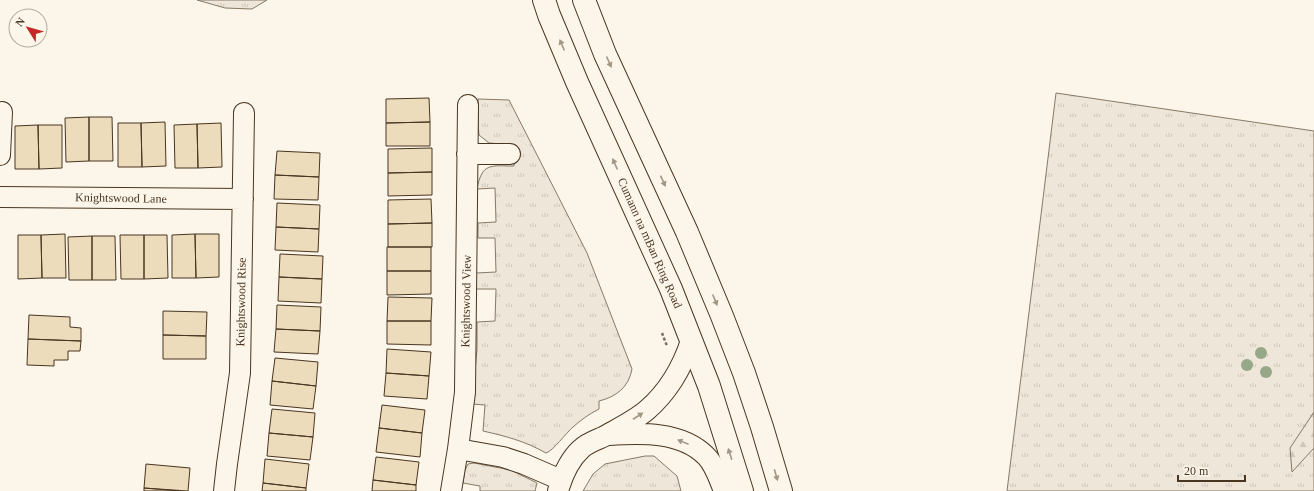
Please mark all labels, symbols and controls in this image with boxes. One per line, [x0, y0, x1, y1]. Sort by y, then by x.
north arrow [8, 8, 48, 48]
text: N [13, 15, 27, 29]
one-way arrow [559, 40, 565, 51]
one-way arrow [606, 57, 612, 68]
one-way arrow [612, 159, 618, 170]
one-way arrow [660, 175, 666, 186]
street label: Cumann na mBan Ring Road [615, 176, 685, 310]
street label: Knightswood Lane [75, 190, 167, 206]
street label: Knightswood View [458, 254, 474, 347]
street label: Knightswood Rise [233, 257, 249, 347]
one-way arrow [712, 294, 718, 305]
one-way arrow [633, 412, 643, 420]
one-way arrow [677, 438, 689, 444]
one-way arrow [727, 447, 733, 459]
scale bar [1178, 457, 1245, 483]
text: 20 m [1184, 464, 1209, 478]
one-way arrow [773, 469, 779, 481]

